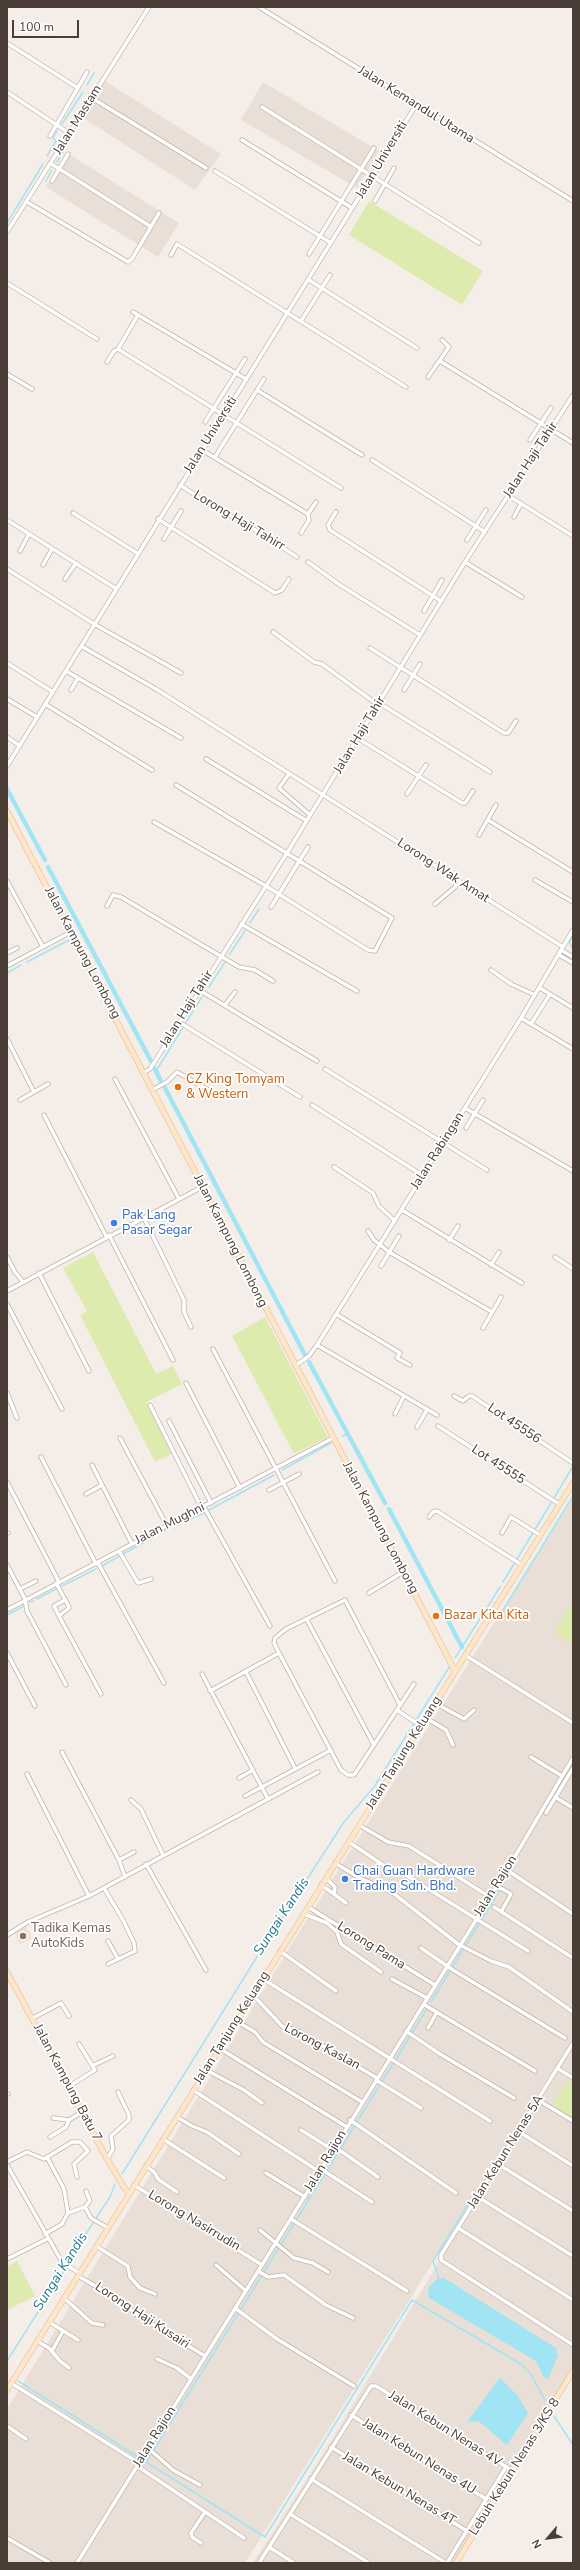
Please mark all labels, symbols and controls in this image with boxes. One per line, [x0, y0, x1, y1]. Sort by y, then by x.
scale bar [14, 12, 81, 38]
text: 100 m [19, 19, 54, 35]
street label: Jalan Kemandul Utama [355, 63, 477, 147]
street label: Jalan Mastam [50, 82, 106, 158]
street label: Jalan Universiti [353, 119, 411, 201]
street label: Jalan Universiti [181, 394, 241, 476]
street label: Jalan Haji Tahir [501, 419, 561, 501]
street label: Lorong Haji Tahirr [190, 488, 288, 554]
street label: Jalan Haji Tahir [331, 693, 389, 777]
street label: Lorong Wak Amat [394, 835, 492, 907]
street label: Jalan Kampung Lombong [41, 884, 123, 1022]
street label: Jalan Haji Tahir [157, 968, 217, 1050]
place label: CZ King Tomyam & Western [186, 1072, 285, 1103]
marker: CZ King Tomyam & Western [173, 1082, 183, 1092]
street label: Jalan Rabingan [408, 1110, 468, 1192]
street label: Jalan Kampung Lombong [190, 1172, 270, 1310]
place label: Pak Lang Pasar Segar [122, 1208, 192, 1239]
marker: Pak Lang Pasar Segar [109, 1218, 119, 1228]
street label: Lot 45556 [484, 1400, 544, 1448]
street label: Lot 45555 [468, 1442, 528, 1488]
street label: Jalan Kampung Lombong [339, 1459, 421, 1597]
street label: Jalan Mughni [132, 1500, 208, 1548]
place label: Bazar Kita Kita [444, 1608, 529, 1624]
marker: Bazar Kita Kita [431, 1611, 441, 1621]
street label: Jalan Tanjung Keluang [363, 1694, 445, 1812]
street label: Jalan Rajion [471, 1853, 521, 1919]
place label: Chai Guan Hardware Trading Sdn. Bhd. [353, 1864, 475, 1895]
marker: Chai Guan Hardware Trading Sdn. Bhd. [340, 1874, 350, 1884]
water label: Sungai Kandis [251, 1875, 313, 1959]
street label: Lorong Pama [334, 1919, 408, 1973]
place label: Tadika Kemas AutoKids [31, 1921, 111, 1952]
marker: Tadika Kemas AutoKids [18, 1931, 28, 1941]
street label: Jalan Tanjung Keluang [191, 1969, 273, 2087]
street label: Lorong Kaslan [281, 2020, 363, 2074]
street label: Jalan Kampung Batu 7 [29, 2022, 105, 2144]
street label: Jalan Kebun Nenas 5A [465, 2092, 547, 2212]
street label: Jalan Rajion [302, 2127, 350, 2195]
street label: Lorong Nasirrudin [145, 2187, 243, 2255]
water label: Sungai Kandis [30, 2230, 92, 2314]
street label: Lorong Haji Kusairi [92, 2280, 192, 2352]
street label: Jalan Kebun Nenas 4V [386, 2388, 504, 2470]
street label: Lebuh Kebun Nenas 3/KS 8 [466, 2396, 564, 2538]
street label: Jalan Rajion [130, 2404, 180, 2470]
street label: Jalan Kebun Nenas 4U [359, 2416, 479, 2498]
street label: Jalan Kebun Nenas 4T [340, 2449, 458, 2529]
north arrow [528, 2518, 568, 2558]
text: N [528, 2537, 546, 2551]

